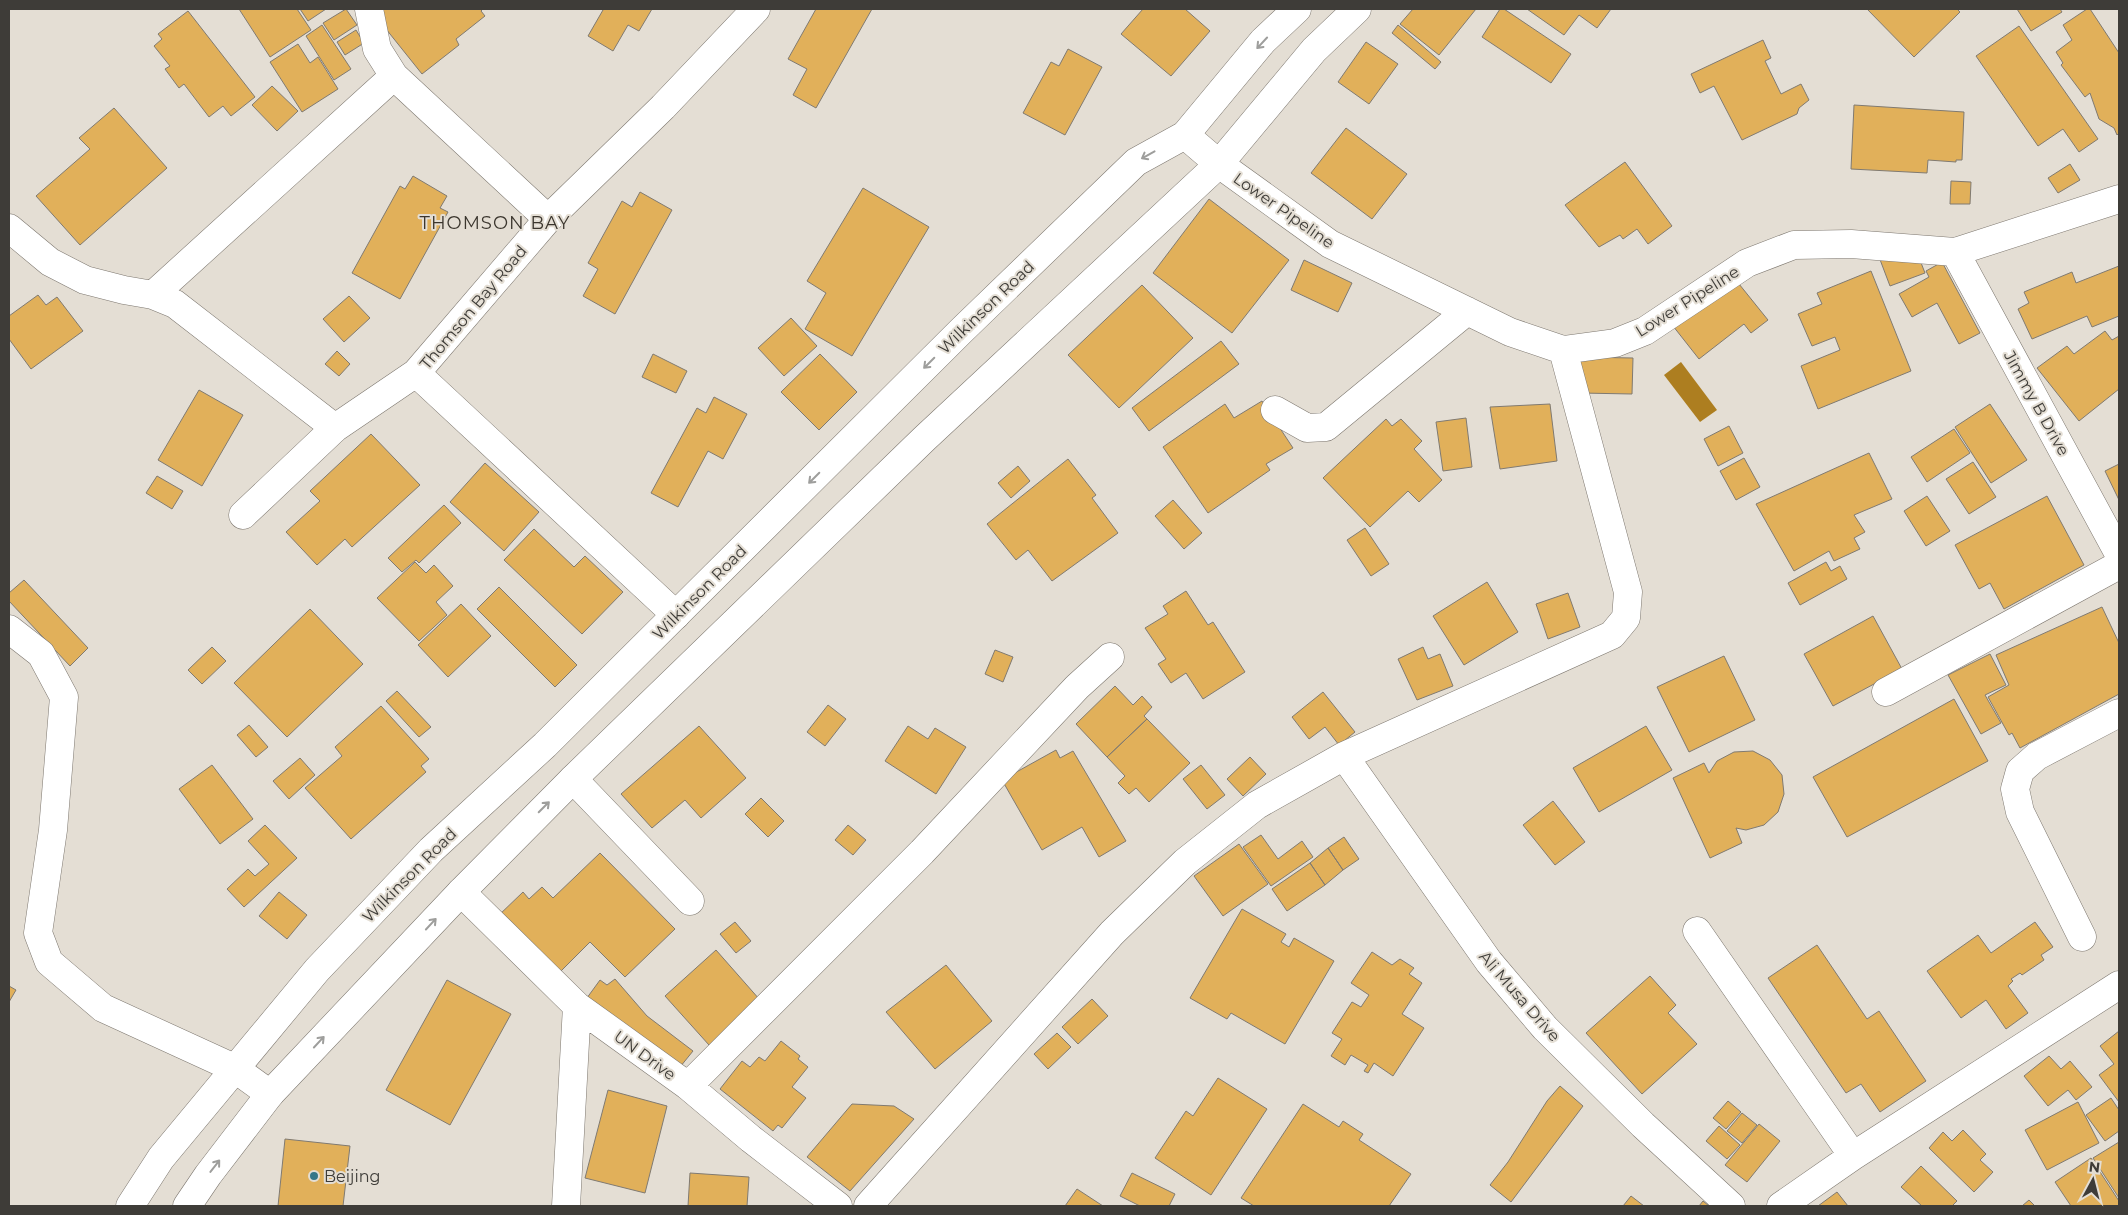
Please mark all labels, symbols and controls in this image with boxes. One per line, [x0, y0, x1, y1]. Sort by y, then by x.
one-way arrow [1256, 36, 1268, 49]
one-way arrow [1141, 151, 1156, 161]
street label: Lower Pipeline [1230, 169, 1338, 252]
district label: THOMSON BAY [420, 212, 570, 234]
street label: Thomson Bay Road [416, 242, 531, 373]
street label: Wilkinson Road [935, 257, 1038, 358]
street label: Lower Pipeline [1632, 262, 1743, 341]
street label: Jimmy B Drive [1999, 347, 2073, 459]
one-way arrow [923, 357, 935, 369]
one-way arrow [808, 472, 820, 484]
street label: Wilkinson Road [648, 541, 750, 643]
one-way arrow [538, 802, 550, 814]
street label: Wilkinson Road [358, 824, 460, 926]
one-way arrow [425, 917, 437, 930]
street label: Ali Musa Drive [1475, 947, 1564, 1045]
street label: UN Drive [610, 1027, 679, 1084]
one-way arrow [313, 1036, 325, 1048]
north arrow [2068, 1155, 2118, 1205]
text: N [2088, 1157, 2101, 1177]
one-way arrow [209, 1160, 220, 1173]
place label: Beijing [324, 1167, 381, 1186]
marker: Beijing [308, 1170, 320, 1182]

